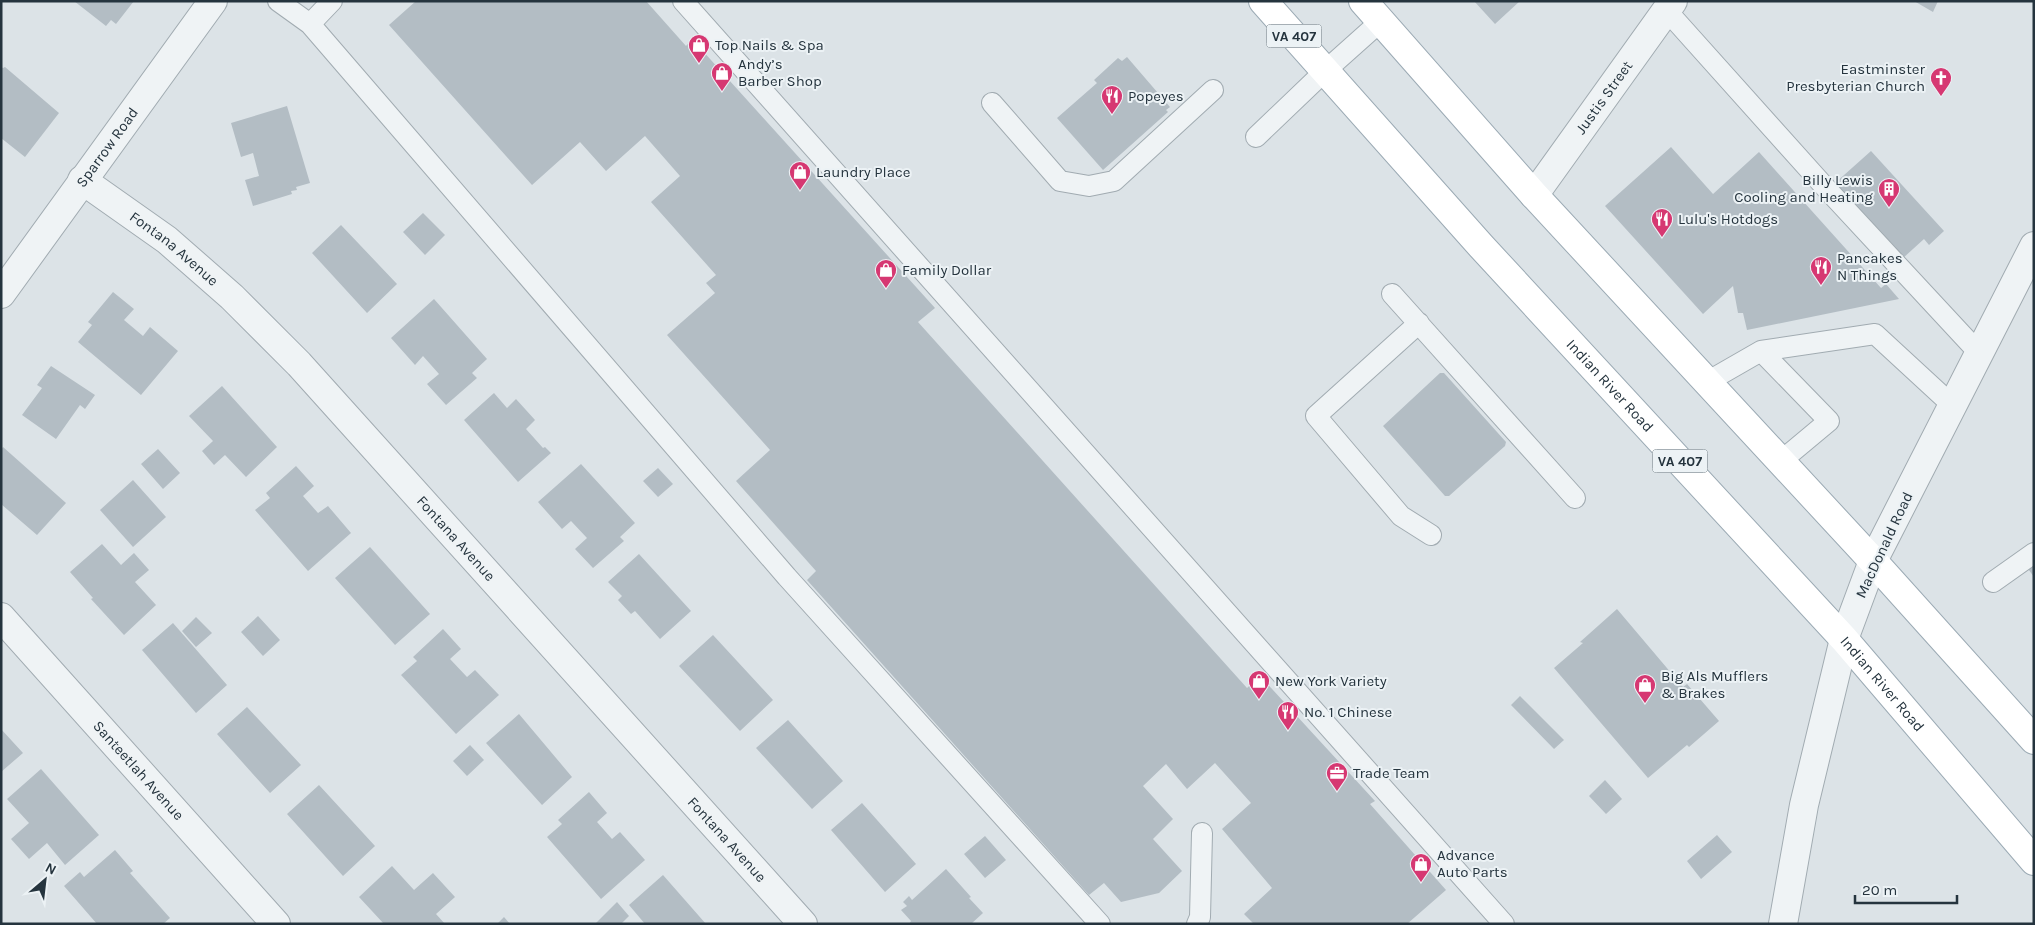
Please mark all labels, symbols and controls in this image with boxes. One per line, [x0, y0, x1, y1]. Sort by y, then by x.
road number: VA 407 [1266, 24, 1322, 48]
shop icon: Top Nails & Spa [687, 33, 711, 64]
place label: Top Nails & Spa [715, 36, 824, 54]
place label: Andy’s Barber Shop [738, 55, 822, 90]
street label: Justis Street [1572, 57, 1636, 138]
place label: Eastminster Presbyterian Church [1786, 60, 1926, 95]
shop icon: Andy’s Barber Shop [710, 61, 734, 92]
church icon: Eastminster Presbyterian Church [1929, 66, 1953, 97]
restaurant icon: Popeyes [1100, 84, 1124, 115]
place label: Popeyes [1128, 87, 1184, 105]
street label: Sparrow Road [72, 104, 142, 191]
shop icon: Laundry Place [788, 160, 812, 191]
place label: Laundry Place [816, 163, 910, 181]
place label: Billy Lewis Cooling and Heating [1734, 171, 1874, 206]
building icon: Billy Lewis Cooling and Heating [1877, 177, 1901, 208]
restaurant icon: Lulu's Hotdogs [1650, 207, 1674, 238]
street label: Fontana Avenue [126, 208, 222, 290]
place label: Lulu's Hotdogs [1678, 210, 1778, 228]
place label: Pancakes N Things [1837, 249, 1903, 284]
restaurant icon: Pancakes N Things [1809, 255, 1833, 286]
shop icon: Family Dollar [874, 258, 898, 289]
place label: Family Dollar [902, 261, 992, 279]
street label: Indian River Road [1563, 335, 1657, 436]
road number: VA 407 [1652, 450, 1708, 472]
street label: MacDonald Road [1851, 489, 1917, 601]
street label: Fontana Avenue [413, 492, 499, 585]
street label: Indian River Road [1837, 632, 1928, 735]
place label: Big Als Mufflers & Brakes [1661, 667, 1768, 702]
shop icon: New York Variety [1247, 669, 1271, 700]
place label: New York Variety [1275, 672, 1387, 690]
shop icon: Big Als Mufflers & Brakes [1633, 673, 1657, 704]
restaurant icon: No. 1 Chinese [1276, 700, 1300, 731]
place label: No. 1 Chinese [1304, 703, 1392, 721]
street label: Santeetlah Avenue [89, 717, 188, 824]
office icon: Trade Team [1325, 761, 1349, 792]
place label: Trade Team [1353, 764, 1430, 782]
street label: Fontana Avenue [684, 793, 770, 886]
place label: Advance Auto Parts [1437, 846, 1508, 881]
shop icon: Advance Auto Parts [1409, 852, 1433, 883]
north arrow [20, 855, 70, 905]
text: N [42, 859, 59, 879]
scale bar [1855, 872, 1958, 904]
text: 20 m [1862, 881, 1897, 899]

